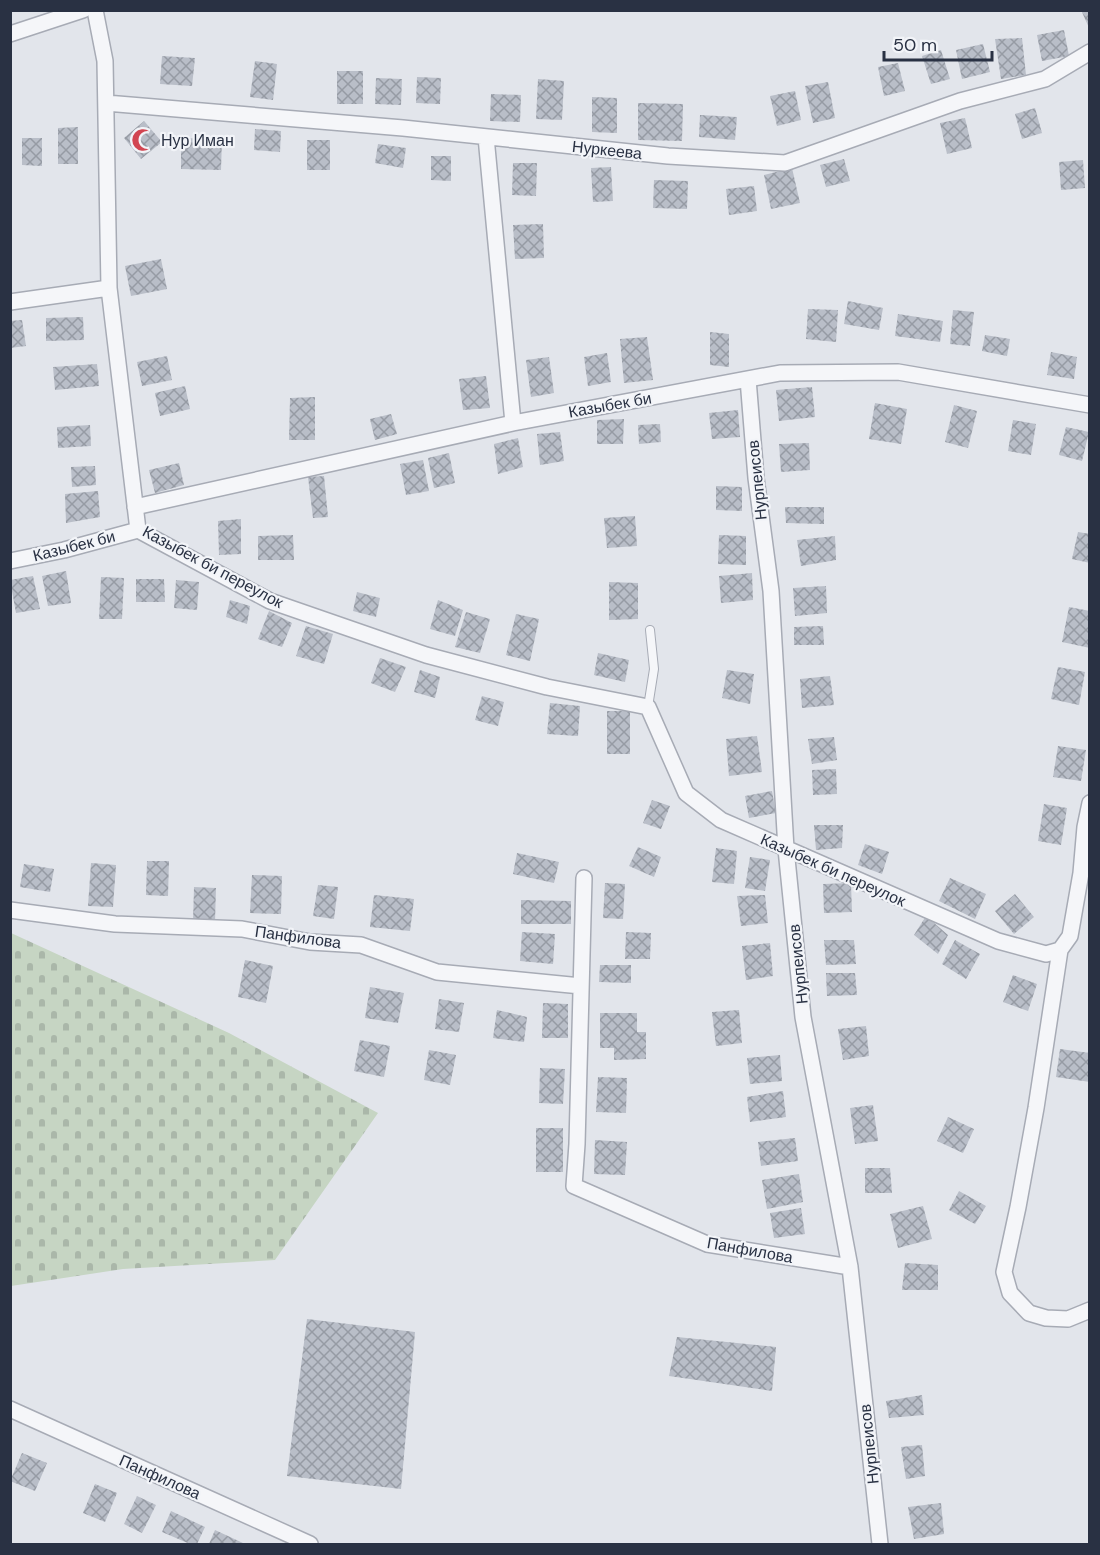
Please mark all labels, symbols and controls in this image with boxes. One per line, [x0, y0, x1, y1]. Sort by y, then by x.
scale bar [884, 24, 992, 62]
text: 50 m [893, 33, 937, 57]
mosque icon: Нур Иман [130, 127, 156, 153]
place label: Нур Иман [161, 130, 234, 151]
street label: Нуркеева [571, 136, 643, 164]
street label: Казыбек би [567, 387, 653, 423]
street label: Нурпеисов [742, 439, 772, 521]
street label: Казыбек би переулок [139, 521, 288, 614]
street label: Казыбек би [31, 526, 117, 566]
street label: Казыбек би переулок [757, 829, 910, 912]
street label: Панфилова [253, 921, 343, 953]
street label: Нурпеисов [783, 923, 813, 1005]
street label: Панфилова [705, 1232, 795, 1268]
street label: Нурпеисов [854, 1403, 884, 1485]
street label: Панфилова [116, 1450, 204, 1504]

